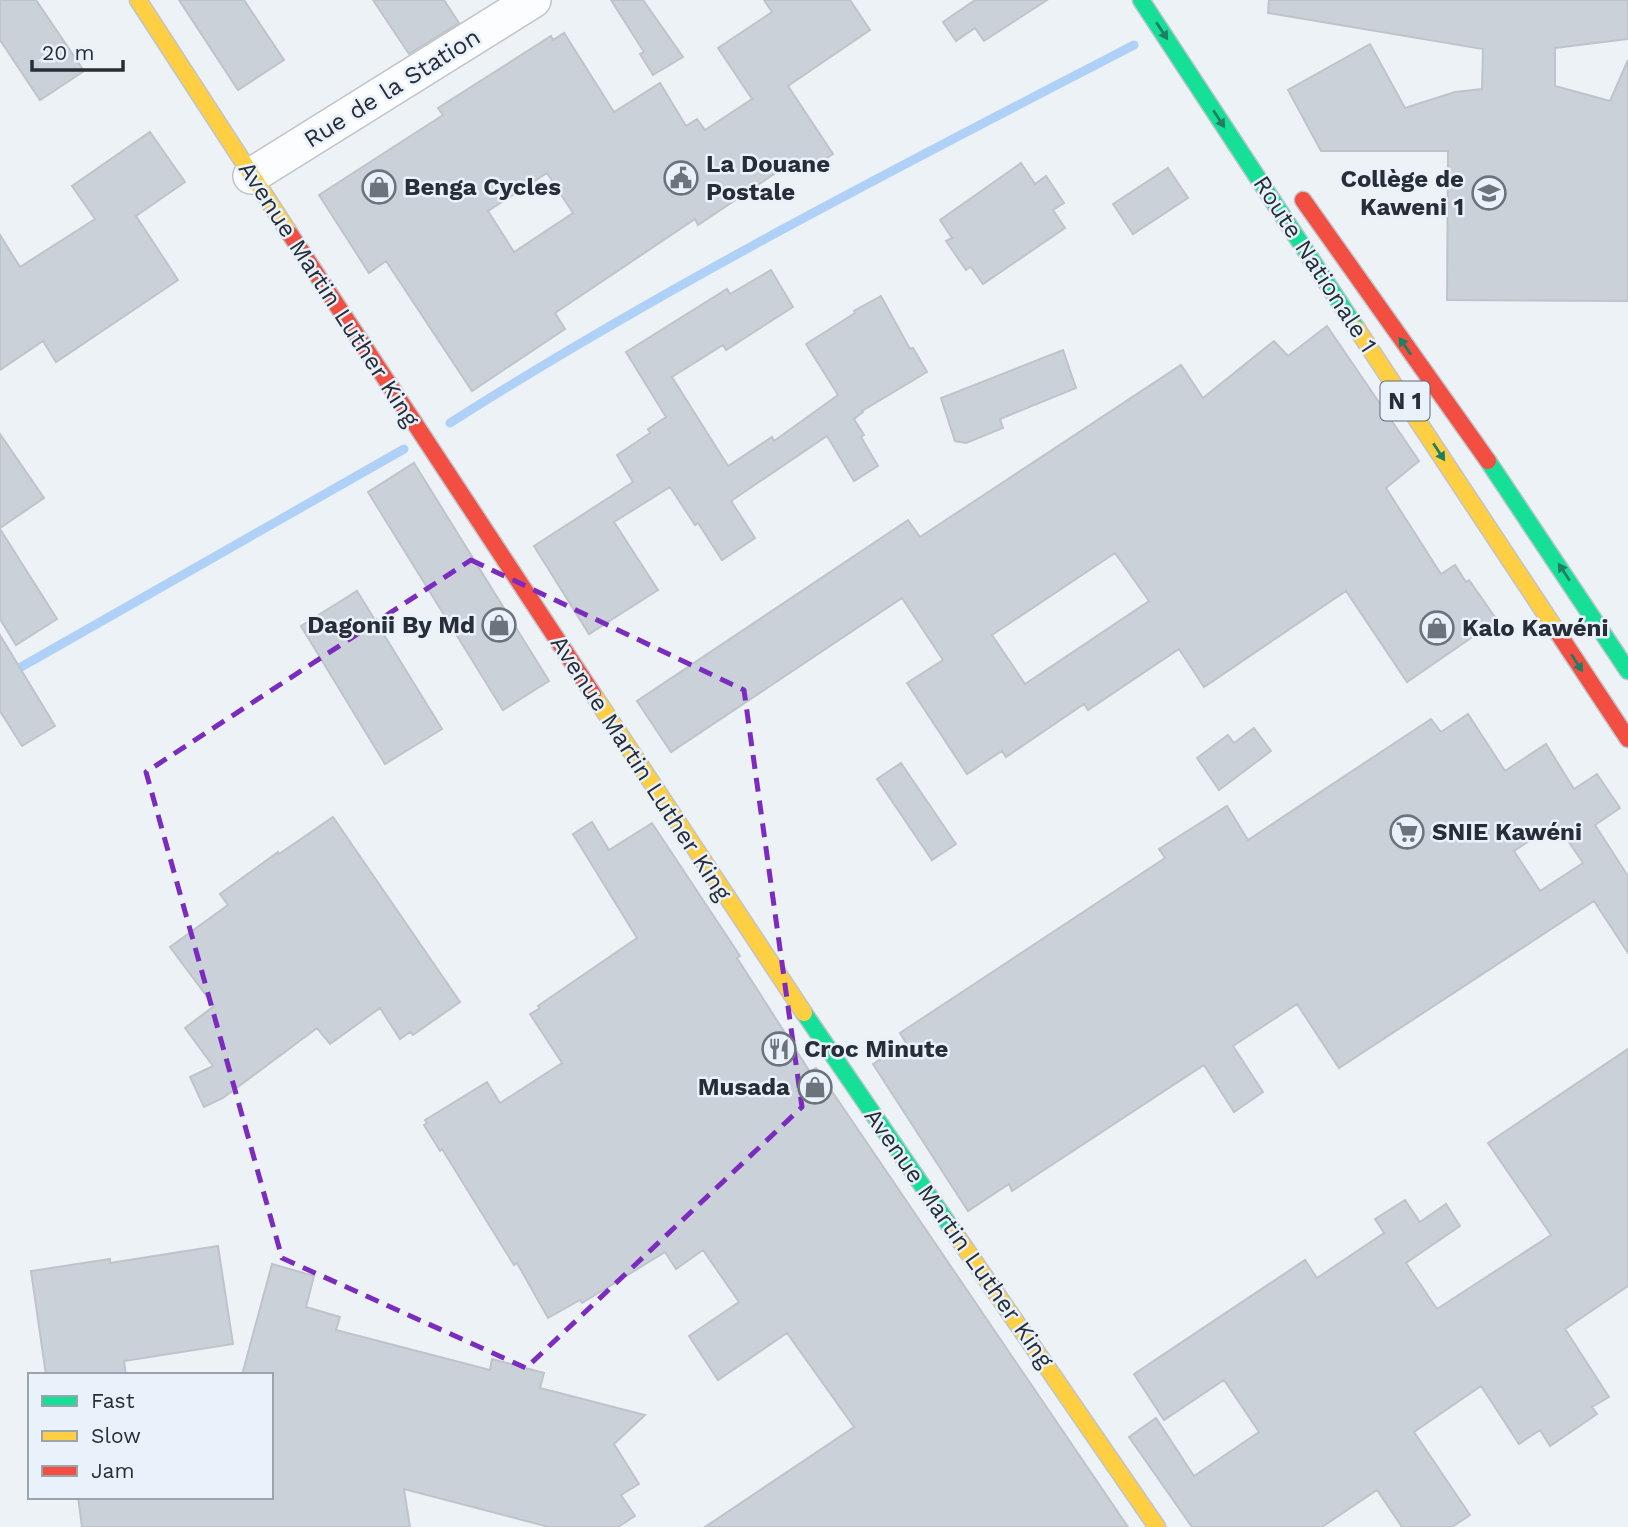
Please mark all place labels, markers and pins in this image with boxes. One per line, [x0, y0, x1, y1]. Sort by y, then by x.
place label: La Douane Postale [706, 150, 830, 206]
public building icon: La Douane Postale [662, 159, 700, 197]
place label: Collège de Kaweni 1 [1341, 165, 1464, 221]
shop icon: Benga Cycles [360, 168, 398, 206]
place label: Benga Cycles [404, 173, 561, 201]
school or university icon: Collège de Kaweni 1 [1470, 174, 1508, 212]
shop icon: Dagonii By Md [480, 606, 518, 644]
shop icon: Kalo Kawéni [1418, 609, 1456, 647]
place label: Dagonii By Md [307, 611, 475, 639]
place label: Kalo Kawéni [1462, 614, 1609, 642]
supermarket icon: SNIE Kawéni [1388, 813, 1426, 851]
place label: SNIE Kawéni [1432, 818, 1582, 846]
restaurant icon: Croc Minute [760, 1030, 798, 1068]
place label: Croc Minute [804, 1035, 948, 1063]
shop icon: Musada [796, 1068, 834, 1106]
place label: Musada [698, 1073, 790, 1101]

